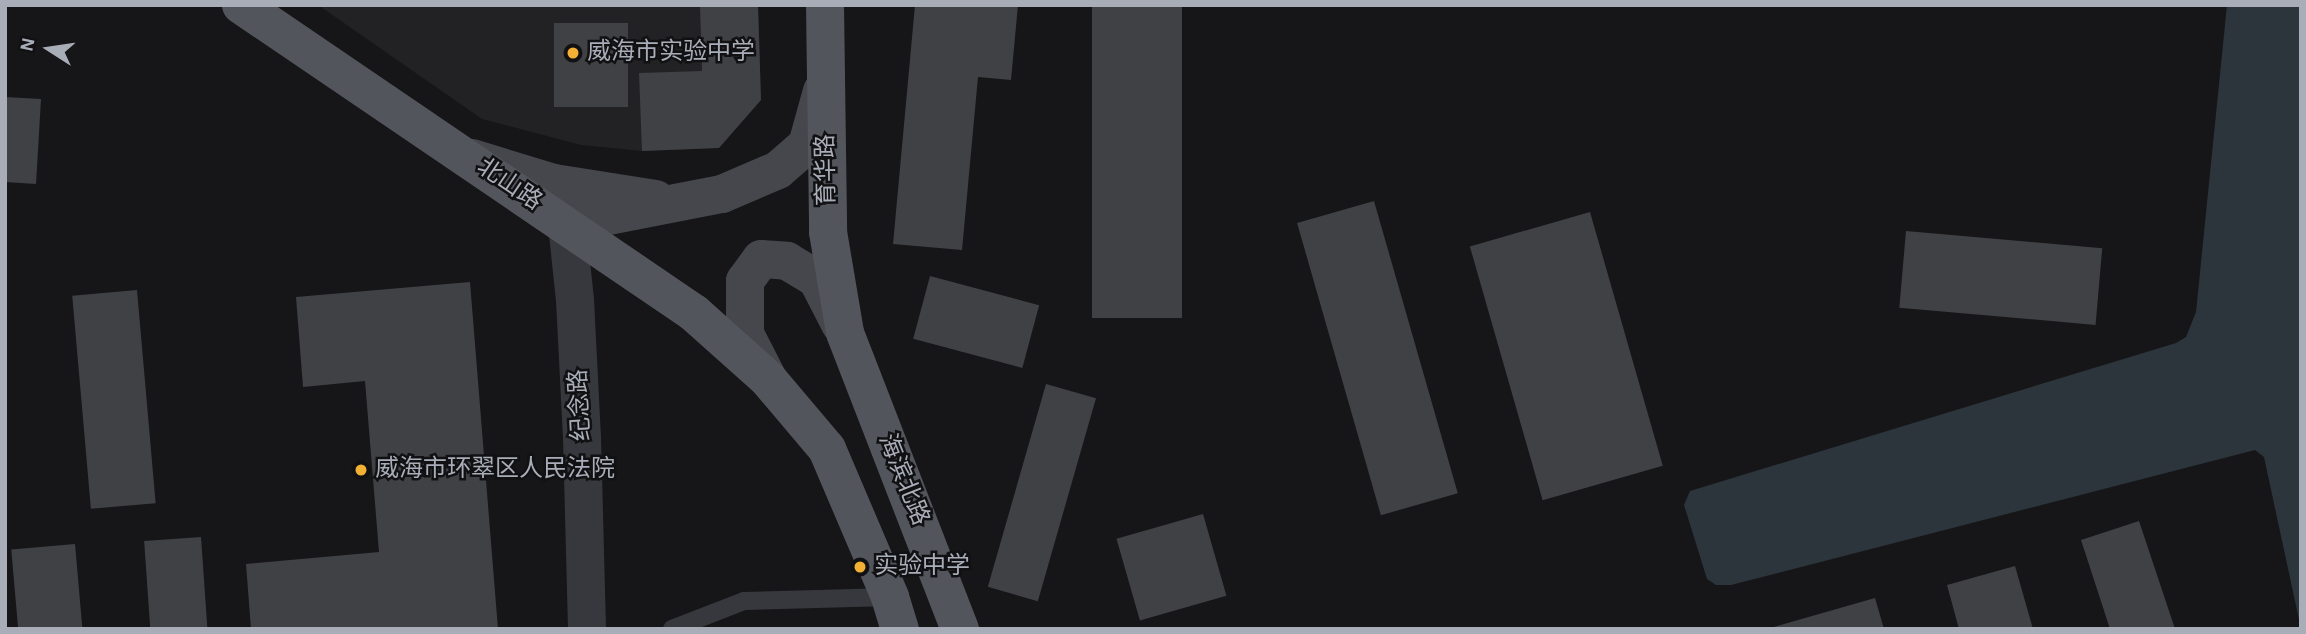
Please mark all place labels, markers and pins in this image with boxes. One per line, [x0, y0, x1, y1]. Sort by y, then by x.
place label: 威海市实验中学 [587, 39, 755, 67]
marker: 威海市实验中学 [565, 45, 581, 61]
place label: 威海市环翠区人民法院 [375, 456, 615, 484]
marker: 威海市环翠区人民法院 [353, 462, 369, 478]
place label: 实验中学 [874, 553, 970, 581]
marker: 实验中学 [852, 559, 868, 575]

